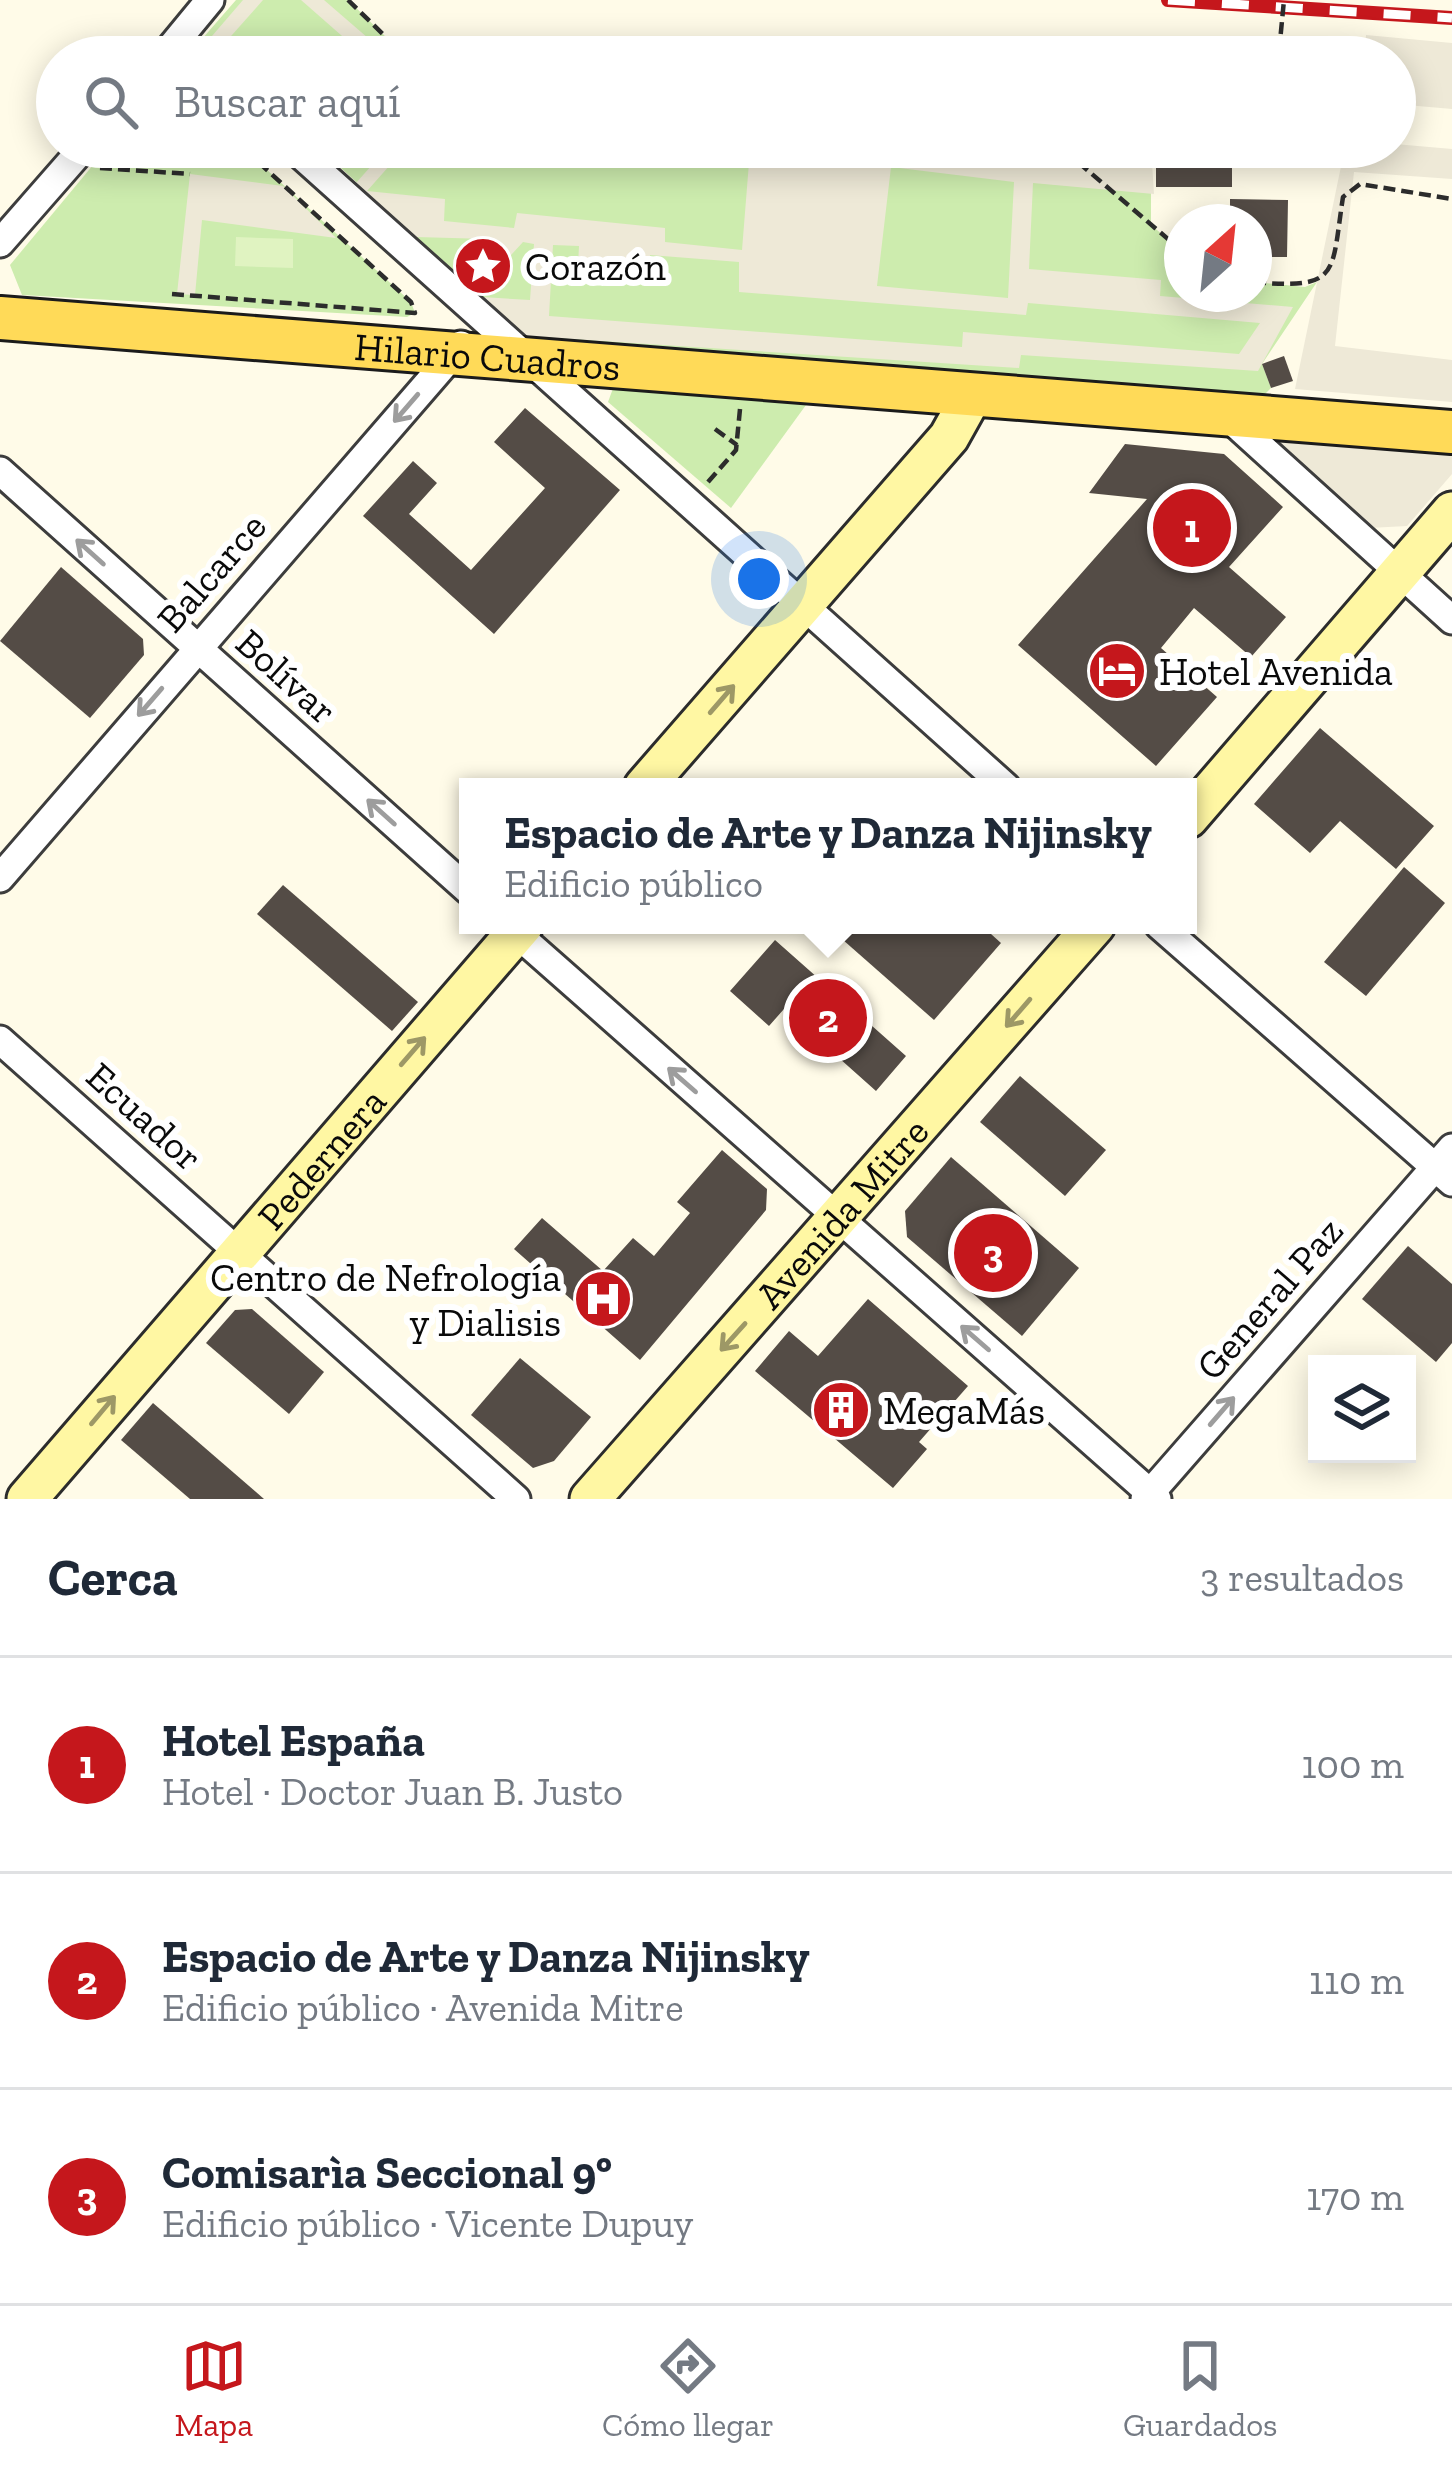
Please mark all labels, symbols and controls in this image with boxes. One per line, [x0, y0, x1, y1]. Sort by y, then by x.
search box [36, 36, 1416, 168]
icon: search [78, 69, 144, 135]
text: Buscar aquí [174, 75, 401, 129]
north arrow [1164, 204, 1272, 312]
place icon: Corazón [452, 235, 514, 297]
place label: Corazón [525, 243, 666, 290]
street label: Hilario Cuadros [353, 323, 622, 391]
one-way arrow [393, 392, 421, 423]
pin: 1 [1153, 483, 1231, 573]
street label: Balcarce [147, 503, 276, 641]
one-way arrow [76, 539, 106, 566]
your location [729, 549, 789, 609]
street label: Bolívar [227, 619, 347, 734]
hotel icon: Hotel Avenida [1086, 640, 1148, 702]
place label: Hotel Avenida [1159, 648, 1393, 695]
one-way arrow [707, 684, 735, 715]
one-way arrow [137, 686, 165, 717]
popup [459, 778, 1197, 934]
one-way arrow [366, 799, 396, 826]
text: Espacio de Arte y Danza Nijinsky [504, 806, 1152, 860]
text: Edificio público [504, 860, 763, 907]
pin: 2 [789, 973, 867, 1063]
one-way arrow [1005, 997, 1032, 1028]
one-way arrow [399, 1036, 426, 1067]
street label: Ecuador [77, 1052, 212, 1180]
one-way arrow [668, 1067, 698, 1094]
street label: Pedernera [248, 1078, 396, 1239]
street label: Avenida Mitre [746, 1108, 938, 1318]
pin: 3 [954, 1208, 1032, 1298]
street label: General Paz [1186, 1208, 1353, 1389]
place label: Centro de Nefrología y Dialisis [210, 1254, 561, 1346]
hospital icon: Centro de Nefrología y Dialisis [572, 1268, 634, 1330]
one-way arrow [720, 1322, 747, 1352]
one-way arrow [960, 1325, 991, 1352]
map controls [1308, 1355, 1416, 1463]
button: layers [1308, 1355, 1416, 1463]
building icon: MegaMás [810, 1379, 872, 1441]
place label: MegaMás [883, 1387, 1045, 1434]
one-way arrow [88, 1395, 116, 1426]
one-way arrow [1208, 1396, 1235, 1427]
text: Cerca [48, 1547, 178, 1608]
text: 3 resultados [1200, 1554, 1404, 1601]
text: Hotel España [162, 1714, 425, 1768]
text: 1 [79, 1741, 95, 1788]
text: 100 m [1302, 1741, 1404, 1788]
text: Hotel · Doctor Juan B. Justo [162, 1768, 623, 1815]
text: Espacio de Arte y Danza Nijinsky [162, 1930, 810, 1984]
text: 2 [77, 1957, 97, 2004]
text: 110 m [1309, 1957, 1404, 2004]
text: Edificio público · Avenida Mitre [162, 1984, 684, 2031]
text: Comisarìa Seccional 9° [162, 2146, 612, 2200]
text: 3 [77, 2173, 97, 2220]
text: 170 m [1306, 2173, 1404, 2220]
text: Edificio público · Vicente Dupuy [162, 2200, 694, 2247]
tab: Mapa [174, 2333, 253, 2444]
tab: Cómo llegar [602, 2333, 774, 2444]
tab: Guardados [1123, 2333, 1278, 2444]

